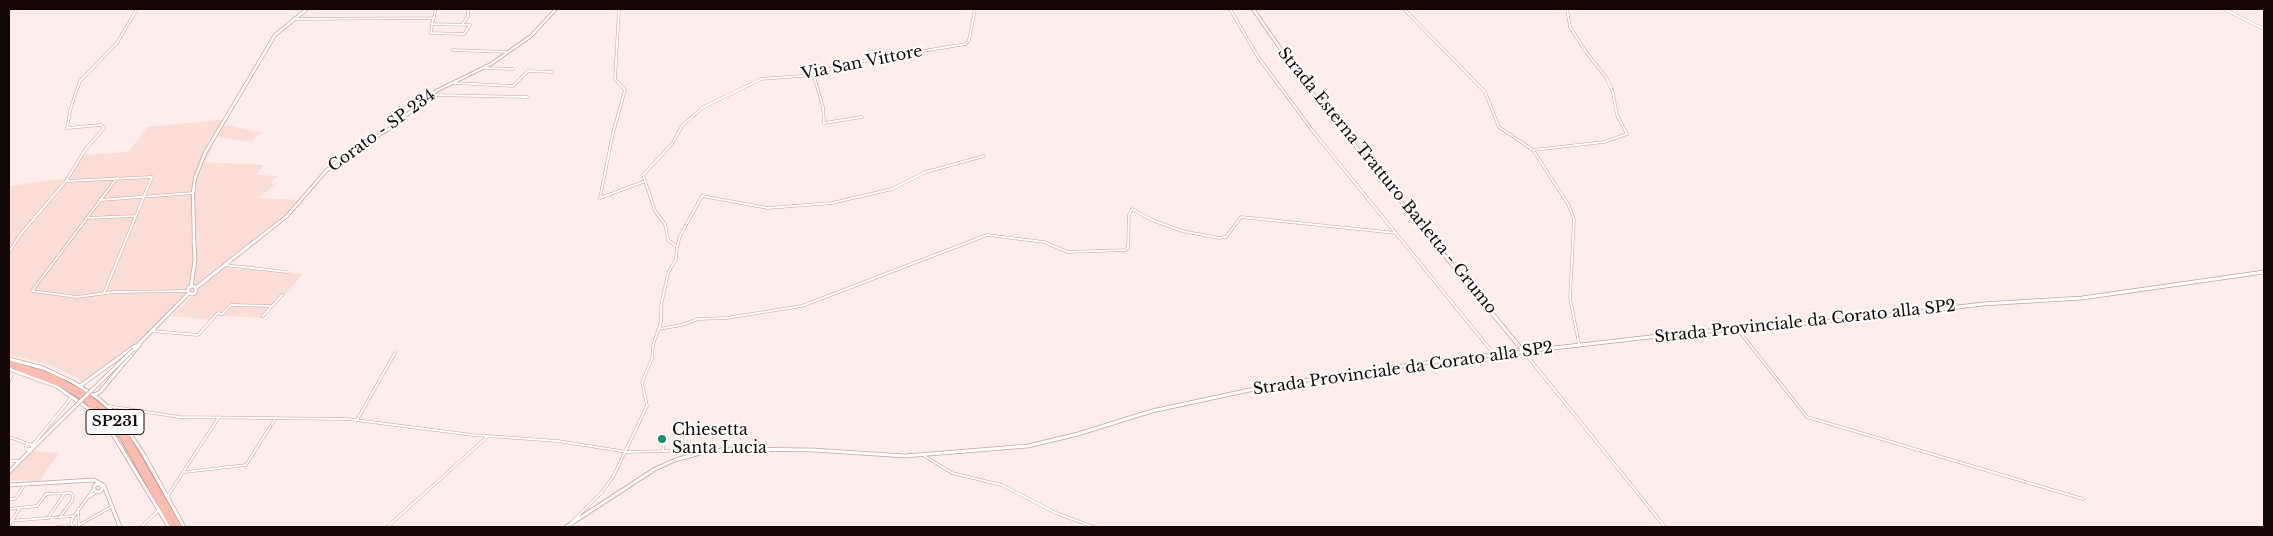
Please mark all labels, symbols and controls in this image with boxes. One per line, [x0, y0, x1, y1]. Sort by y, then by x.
street label: Via San Vittore [800, 42, 924, 84]
street label: Strada Esterna Tratturo Barletta - Grumo [1273, 44, 1501, 318]
street label: Corato - SP 234 [325, 86, 439, 176]
street label: Strada Provinciale da Corato alla SP2 [1653, 297, 1957, 347]
street label: Strada Provinciale da Corato alla SP2 [1252, 338, 1554, 400]
road number: SP231 [86, 410, 144, 434]
place label: Chiesetta Santa Lucia [672, 420, 767, 458]
marker: Chiesetta Santa Lucia [656, 433, 668, 445]

